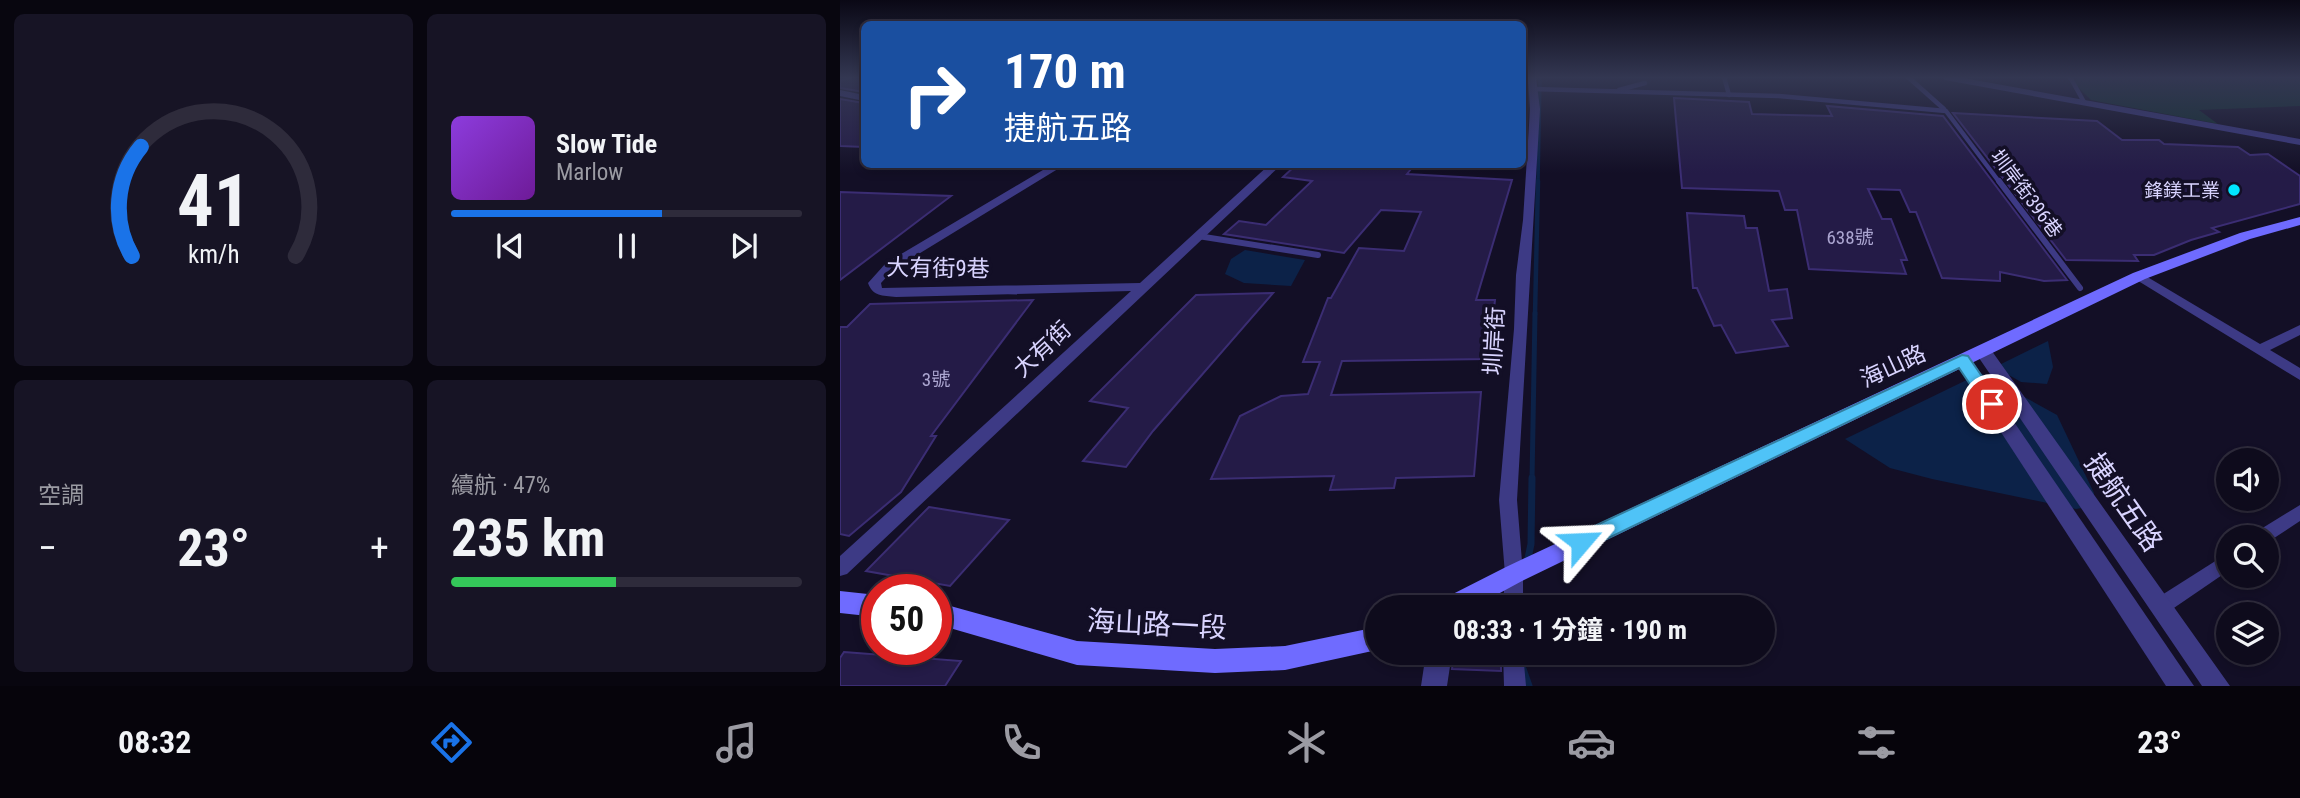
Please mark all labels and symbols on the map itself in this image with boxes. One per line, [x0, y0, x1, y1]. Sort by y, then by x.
street label: 圳岸街396巷 [1986, 145, 2067, 242]
place label: 鋒鎂工業 [2144, 179, 2220, 202]
marker: 鋒鎂工業 [2226, 182, 2242, 198]
house number: 638號 [1826, 226, 1874, 249]
street label: 大有街9巷 [886, 254, 990, 283]
street label: 圳岸街 [1479, 306, 1510, 376]
street label: 大有街 [1008, 316, 1077, 383]
street label: 海山路 [1856, 340, 1930, 393]
house number: 3號 [922, 368, 950, 391]
pin [1962, 374, 2022, 434]
street label: 捷航五路 [2078, 447, 2169, 558]
position arrow [1544, 505, 1618, 579]
speed limit sign: 50 [861, 574, 952, 665]
street label: 海山路一段 [1086, 604, 1228, 645]

